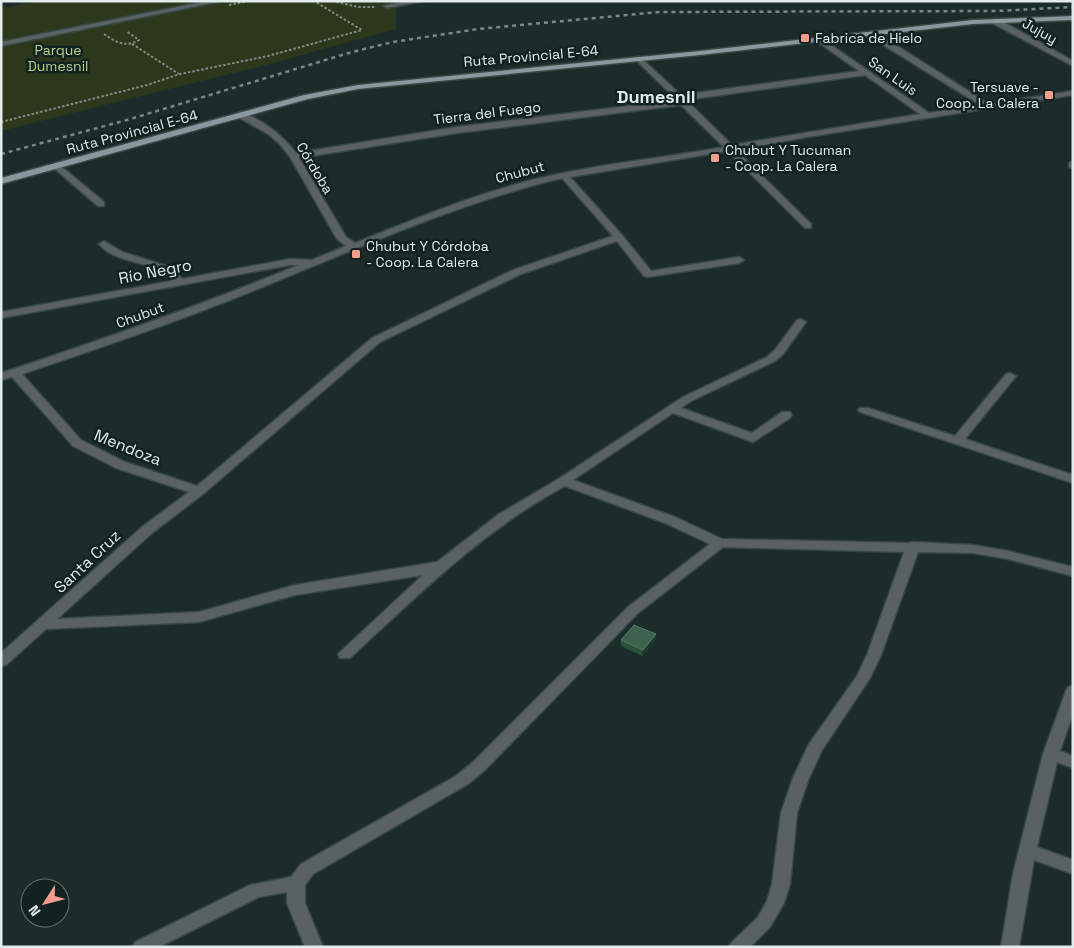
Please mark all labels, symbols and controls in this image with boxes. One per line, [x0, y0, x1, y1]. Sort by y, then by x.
street label: Jujuy [1019, 14, 1061, 48]
place label: Fabrica de Hielo [815, 29, 922, 47]
marker: Fabrica de Hielo [799, 32, 811, 44]
park label: Parque Dumesnil [28, 41, 89, 75]
street label: Ruta Provincial E-64 [463, 41, 599, 71]
street label: San Luis [865, 53, 921, 99]
place label: Tersuave - Coop. La Calera [936, 78, 1039, 112]
district label: Dumesnil [617, 85, 695, 108]
marker: Tersuave - Coop. La Calera [1043, 89, 1055, 101]
street label: Tierra del Fuego [432, 97, 542, 129]
street label: Ruta Provincial E-64 [64, 106, 200, 158]
street label: Córdoba [293, 139, 337, 197]
place label: Chubut Y Tucuman - Coop. La Calera [725, 141, 851, 175]
marker: Chubut Y Tucuman - Coop. La Calera [709, 152, 721, 164]
street label: Chubut [493, 157, 547, 187]
place label: Chubut Y Córdoba - Coop. La Calera [366, 237, 489, 271]
marker: Chubut Y Córdoba - Coop. La Calera [350, 248, 362, 260]
street label: Río Negro [117, 254, 193, 289]
street label: Chubut [113, 298, 167, 332]
street label: Mendoza [91, 425, 164, 470]
street label: Santa Cruz [50, 525, 125, 598]
north arrow [20, 878, 70, 928]
text: N [24, 902, 45, 920]

